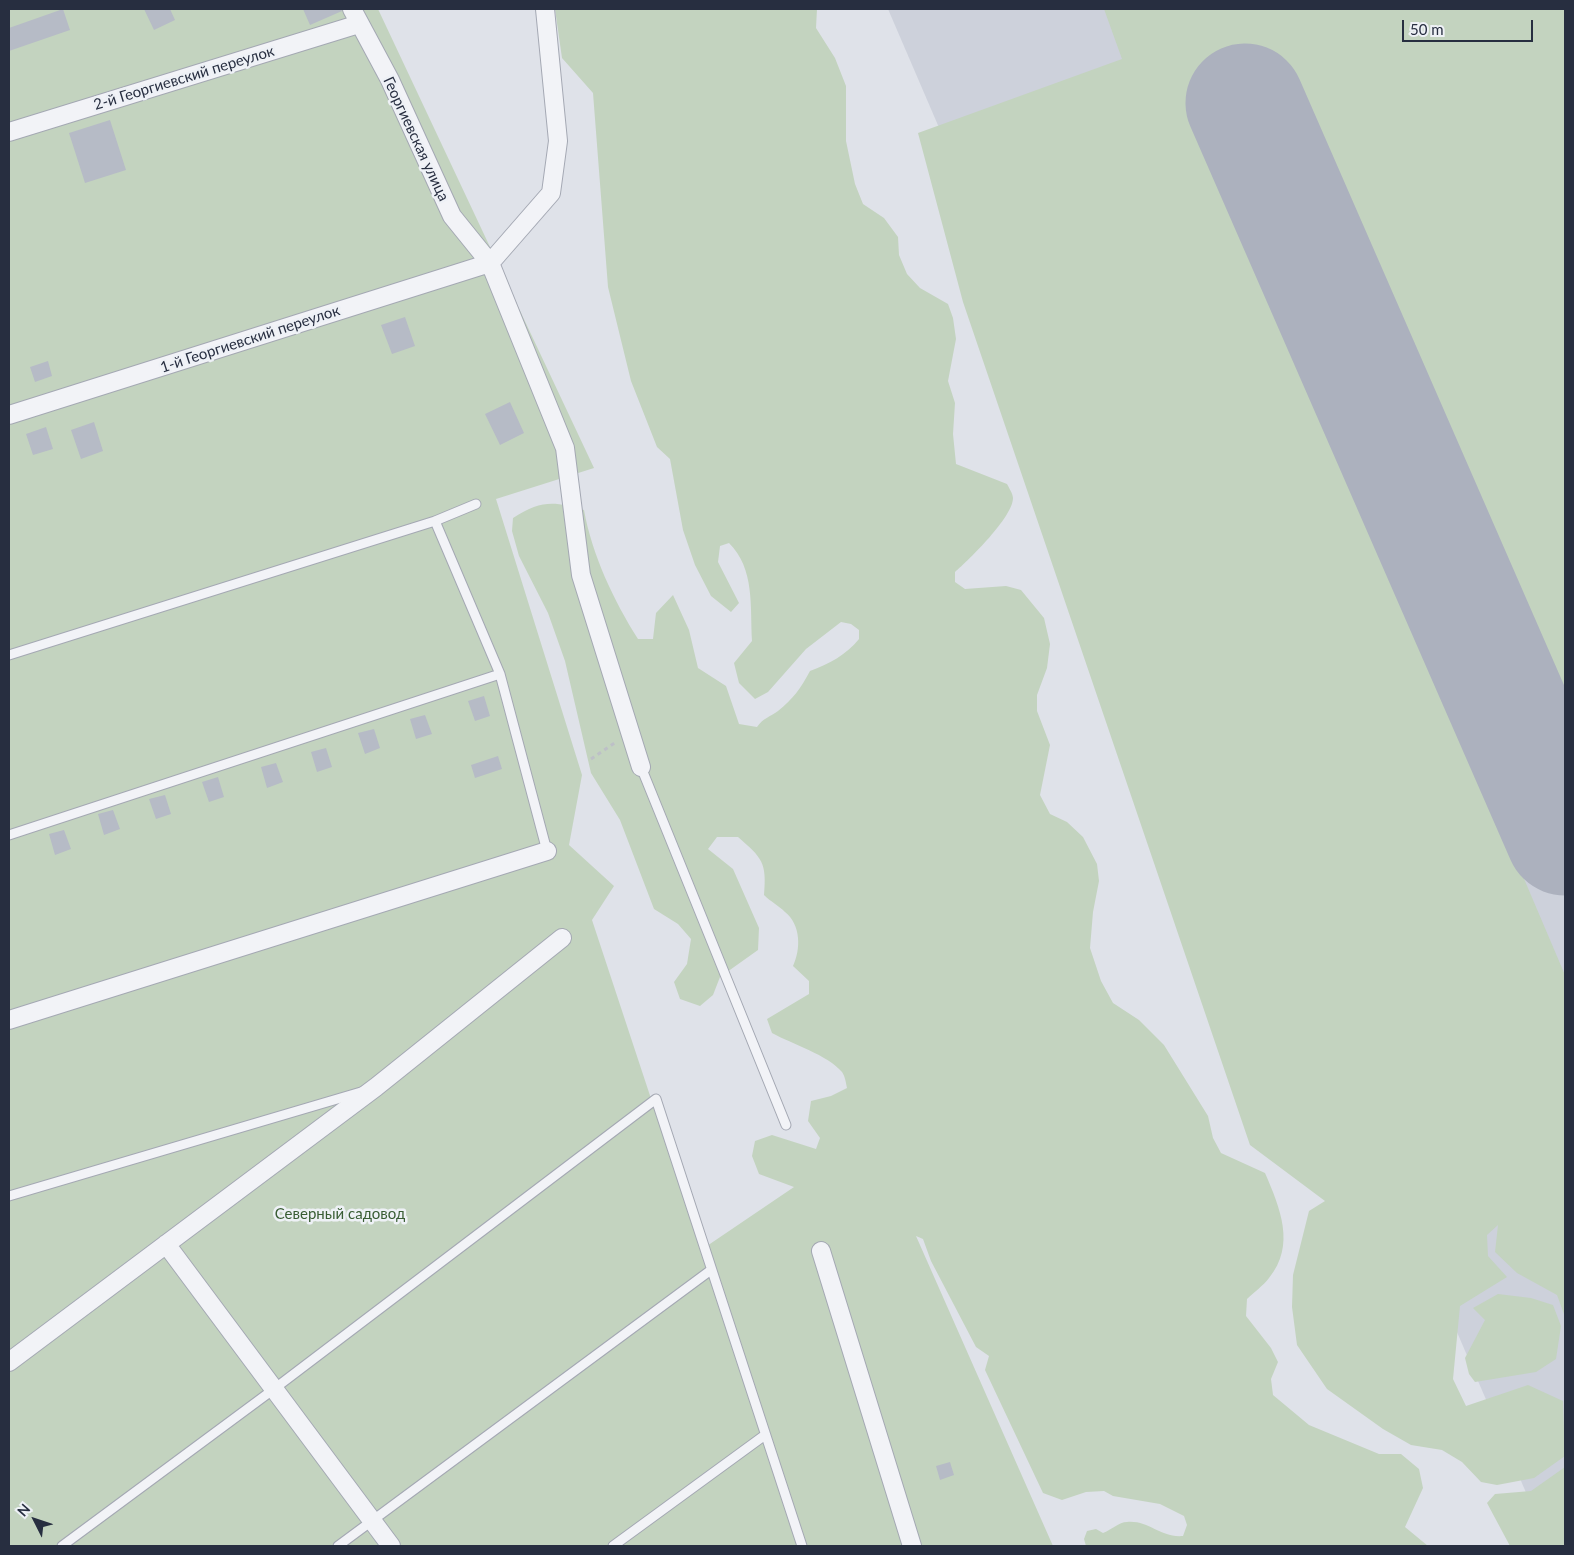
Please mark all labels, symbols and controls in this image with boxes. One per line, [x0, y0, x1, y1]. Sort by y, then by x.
scale bar [1404, 10, 1535, 42]
text: 50 m [1410, 20, 1444, 38]
street label: 2-й Георгиевский переулок [92, 42, 276, 114]
street label: Георгиевская улица [379, 74, 453, 204]
street label: 1-й Георгиевский переулок [158, 301, 342, 377]
park label: Северный садовод [275, 1205, 405, 1223]
north arrow [10, 1495, 60, 1545]
text: N [13, 1500, 33, 1519]

